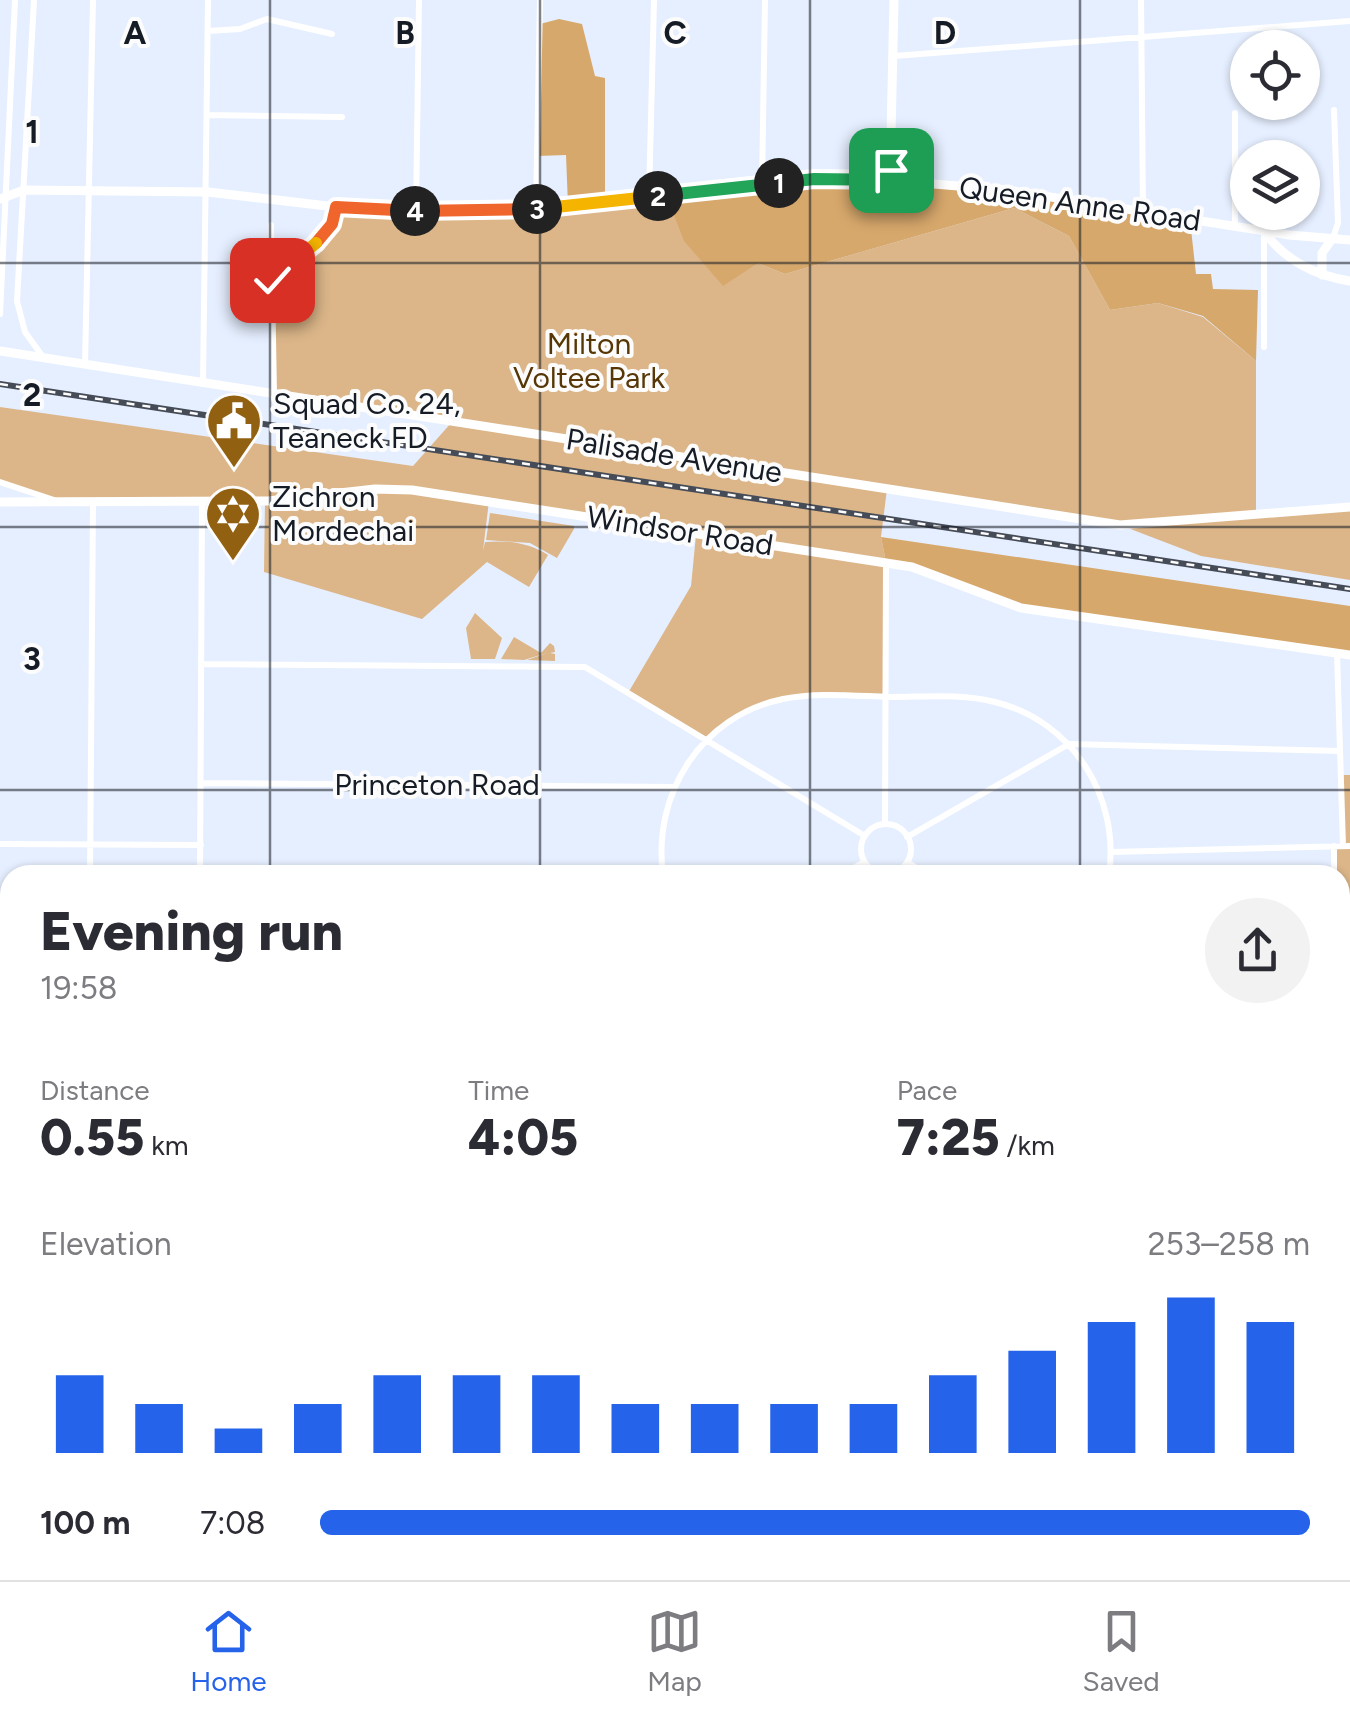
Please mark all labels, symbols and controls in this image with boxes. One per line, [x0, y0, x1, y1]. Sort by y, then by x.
text: A [124, 14, 147, 52]
text: B [395, 14, 415, 52]
text: C [663, 14, 687, 52]
text: D [934, 14, 956, 52]
map controls [1230, 30, 1320, 230]
button: locate [1230, 30, 1320, 120]
text: 1 [25, 113, 39, 151]
pin [849, 128, 934, 213]
button: layers [1230, 140, 1320, 230]
icon: arrive [864, 143, 919, 198]
pin: 1 [754, 158, 804, 208]
text: 1 [773, 166, 785, 200]
street label: Queen Anne Road [957, 168, 1203, 239]
pin: 2 [633, 171, 683, 221]
text: 2 [650, 179, 666, 213]
pin: 3 [512, 184, 562, 234]
pin: 4 [390, 186, 440, 236]
text: 3 [529, 192, 545, 226]
text: 4 [406, 194, 424, 228]
pin [230, 238, 315, 323]
icon: check [245, 253, 300, 308]
park label: Milton Voltee Park [513, 325, 665, 396]
text: 2 [23, 376, 41, 414]
place label: Squad Co. 24, Teaneck FD [273, 385, 461, 456]
public building icon: Squad Co. 24, Teaneck FD [204, 391, 264, 470]
street label: Palisade Avenue [564, 420, 785, 491]
place label: Zichron Mordechai [272, 478, 414, 549]
synagogue icon: Zichron Mordechai [203, 484, 263, 563]
street label: Windsor Road [584, 498, 776, 563]
text: 3 [23, 640, 41, 678]
street label: Princeton Road [334, 766, 540, 803]
text: Evening run [40, 898, 343, 964]
button: share [1205, 898, 1310, 1003]
text: 19:58 [40, 969, 117, 1007]
text: Distance [40, 1073, 150, 1107]
text: Time [468, 1073, 529, 1107]
text: Pace [897, 1073, 957, 1107]
text: 0.55 [40, 1107, 144, 1168]
text: 4:05 [468, 1107, 578, 1168]
text: 7:25 [897, 1107, 1000, 1168]
text: km [144, 1128, 189, 1162]
text: /km [1000, 1128, 1055, 1162]
text: Elevation [40, 1225, 172, 1263]
text: 253–258 m [1148, 1225, 1310, 1263]
text: 100 m [40, 1504, 131, 1542]
text: 7:08 [200, 1504, 265, 1542]
tab: Home [190, 1604, 267, 1698]
tab: Map [647, 1604, 702, 1698]
tab: Saved [1083, 1604, 1160, 1698]

